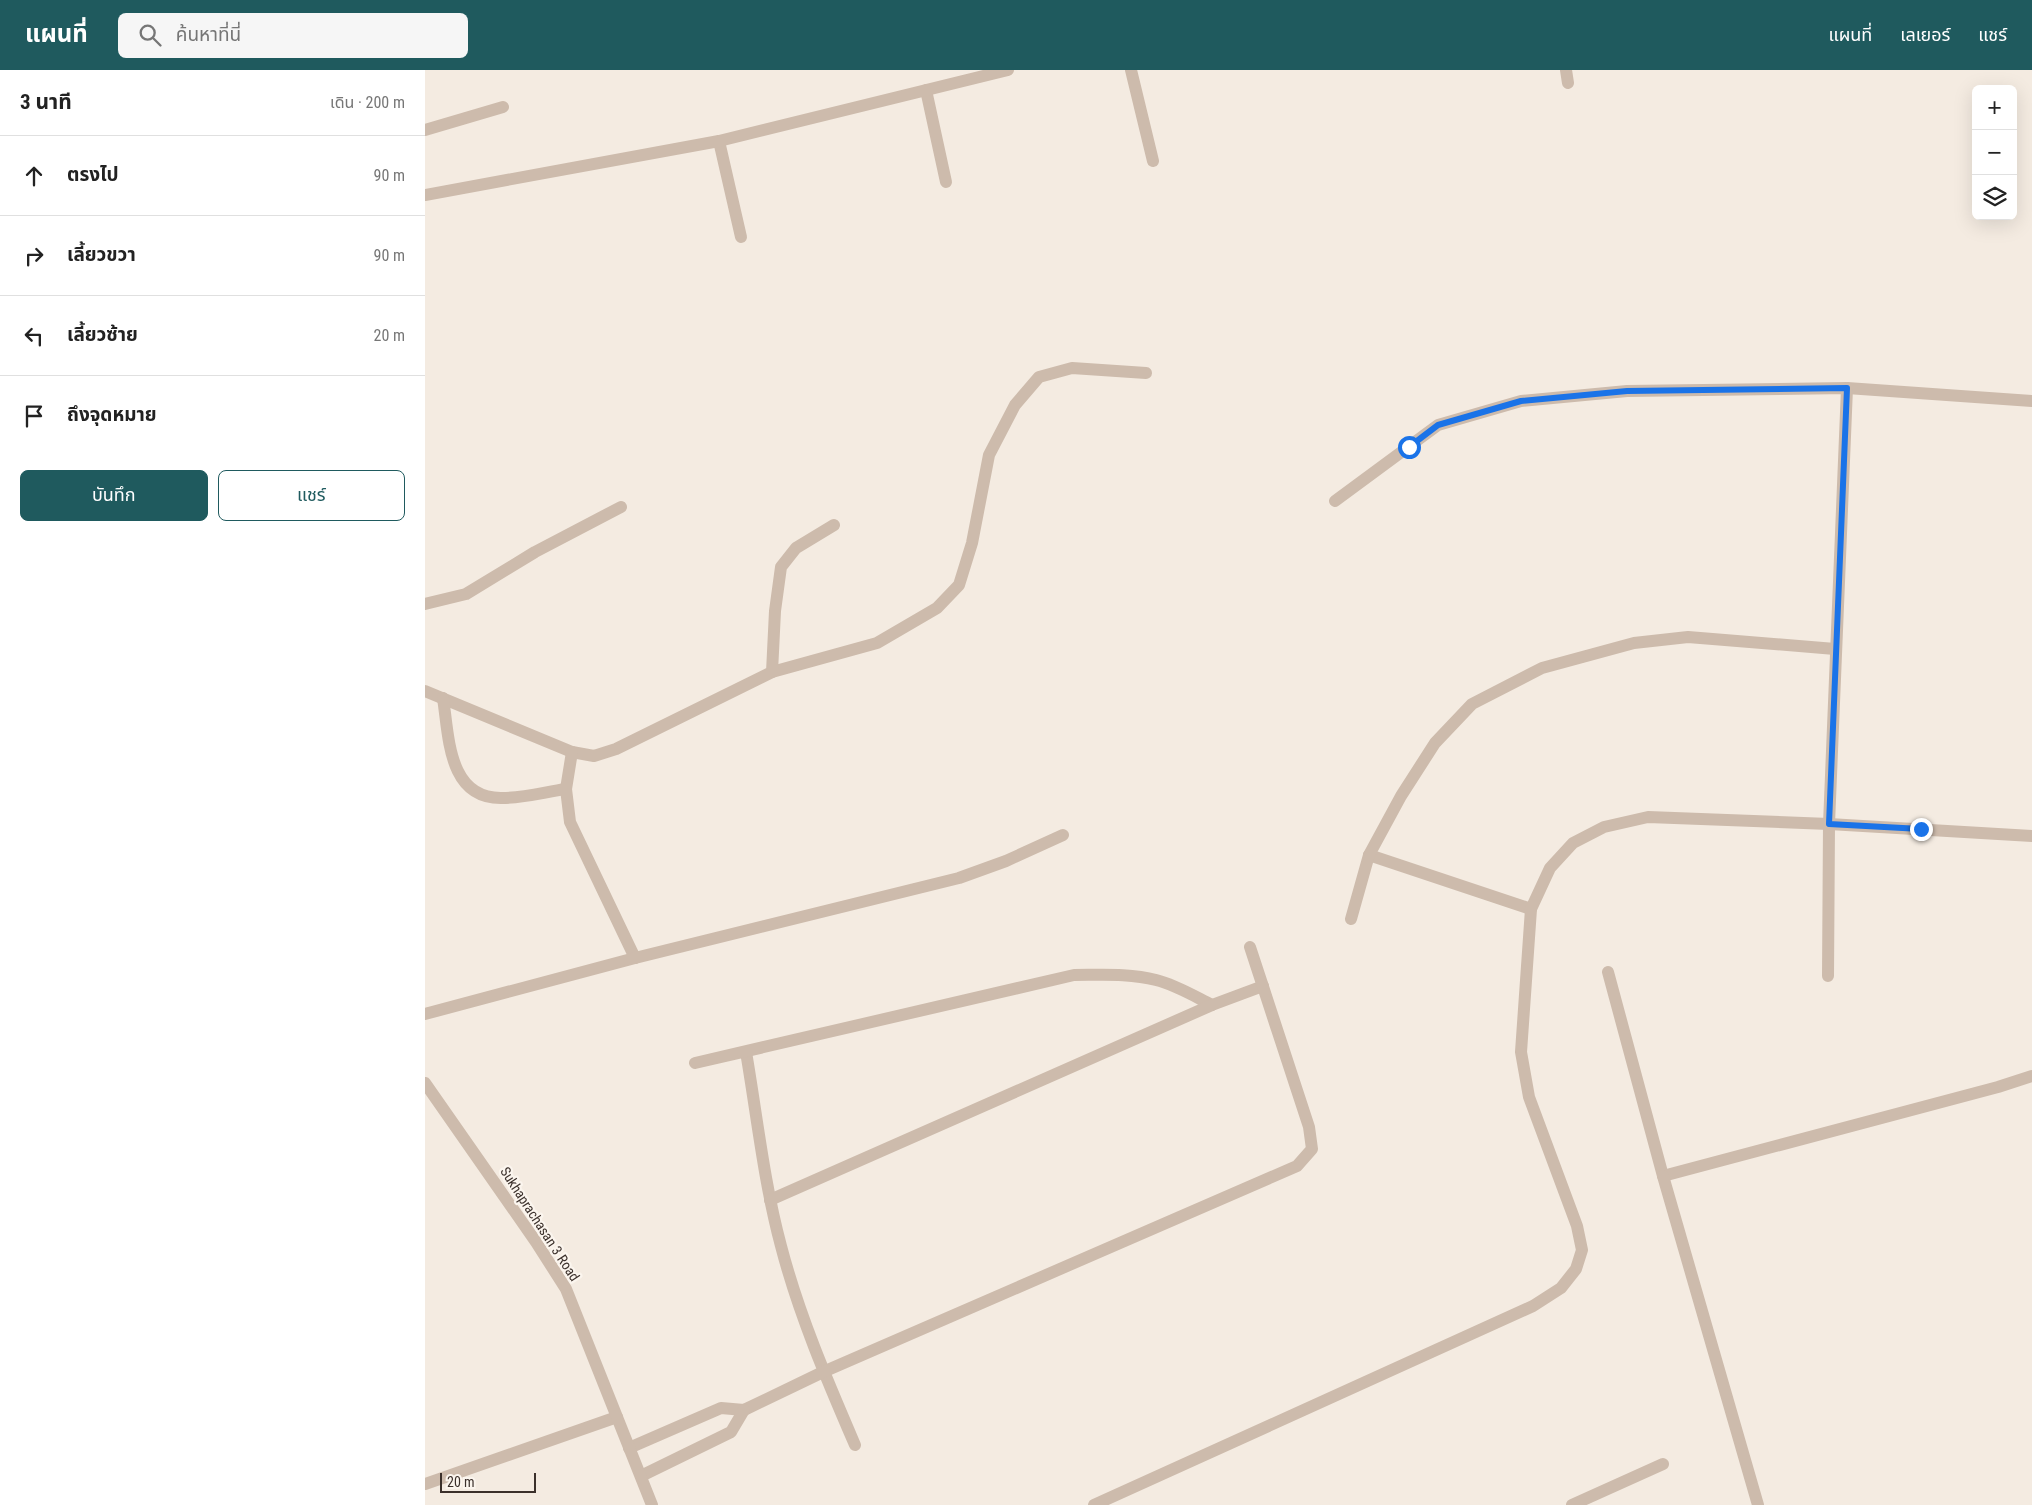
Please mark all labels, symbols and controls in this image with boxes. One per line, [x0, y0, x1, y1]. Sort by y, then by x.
search box [118, 13, 468, 58]
text: แผนที่ [25, 20, 88, 48]
icon: search [136, 21, 164, 49]
text: ค้นหาที่นี่ [176, 23, 241, 46]
text: แผนที่ [1828, 24, 1872, 45]
text: เลเยอร์ [1900, 24, 1950, 45]
text: แชร์ [1978, 24, 2007, 45]
map controls [1972, 85, 2017, 220]
button: + [1972, 85, 2017, 130]
text: 3 นาที [20, 90, 72, 114]
text: เดิน · 200 m [330, 93, 405, 112]
button: − [1972, 130, 2017, 175]
icon: ahead [20, 162, 48, 190]
text: ตรงไป [67, 163, 119, 186]
text: 90 m [373, 166, 405, 185]
button: layers [1972, 175, 2017, 220]
icon: right [20, 242, 48, 270]
text: เลี้ยวขวา [67, 243, 136, 266]
text: 90 m [373, 246, 405, 265]
icon: left [20, 322, 48, 350]
text: เลี้ยวซ้าย [67, 323, 138, 346]
text: 20 m [373, 326, 405, 345]
icon: arrive [20, 402, 48, 430]
text: ถึงจุดหมาย [67, 403, 157, 426]
route start [1398, 436, 1421, 459]
button: บันทึก [20, 470, 208, 521]
button: แชร์ [218, 470, 405, 521]
route end [1910, 818, 1933, 841]
street label: Sukhaprachasan 3 Road [497, 1164, 583, 1284]
scale bar [440, 1470, 536, 1493]
text: 20 m [447, 1474, 475, 1490]

